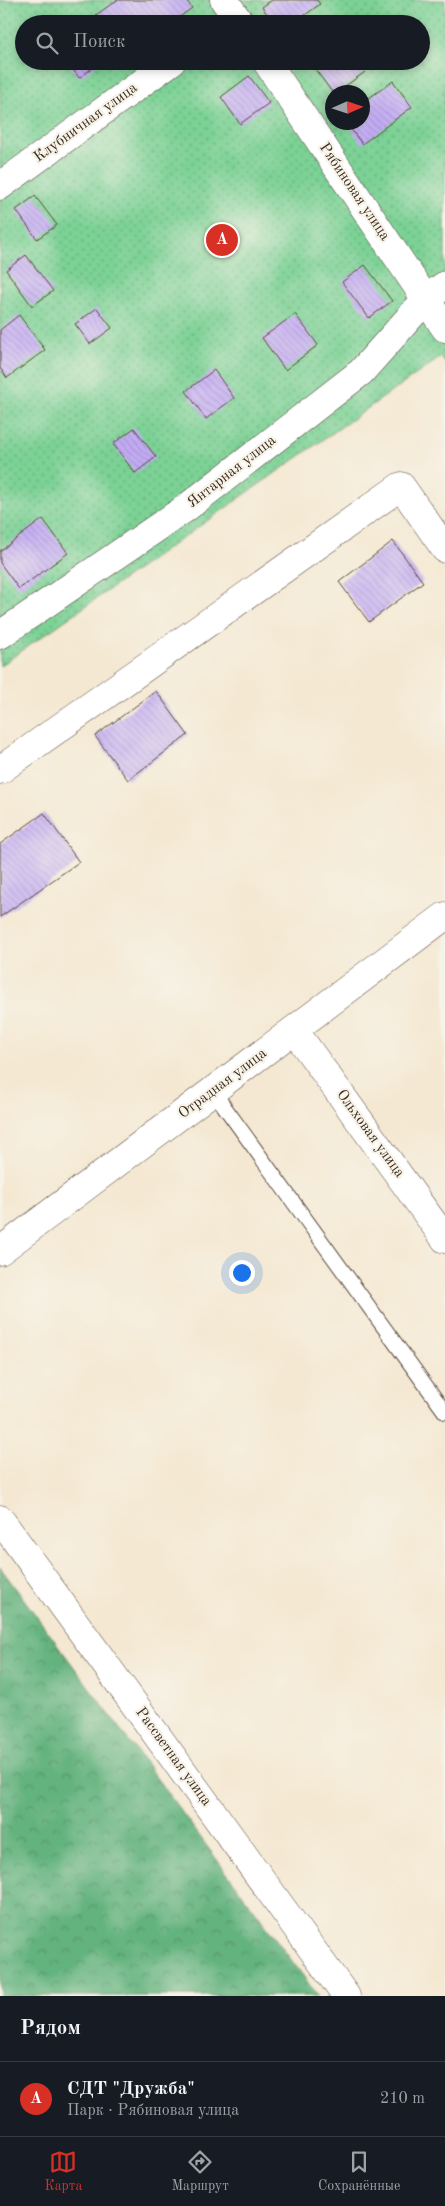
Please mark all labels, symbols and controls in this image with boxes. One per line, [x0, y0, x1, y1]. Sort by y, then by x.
search box [15, 15, 430, 70]
icon: search [33, 29, 61, 57]
text: Поиск [73, 33, 125, 52]
street label: Клубничная улица [32, 80, 141, 165]
north arrow [325, 85, 370, 130]
street label: Рябиновая улица [316, 140, 392, 244]
pin: A [206, 221, 238, 259]
street label: Янтарная улица [185, 433, 280, 511]
street label: Отрадная улица [176, 1046, 270, 1122]
street label: Ольховая улица [333, 1087, 407, 1181]
your location [229, 1260, 255, 1286]
street label: Рассветная улица [132, 1705, 214, 1810]
text: Рядом [20, 2018, 81, 2039]
text: СДТ "Дружба" [67, 2080, 195, 2099]
text: A [30, 2091, 42, 2107]
text: 210 m [380, 2091, 425, 2107]
text: Парк · Рябиновая улица [67, 2103, 239, 2119]
tab: Карта [45, 2148, 82, 2195]
tab: Маршрут [171, 2148, 229, 2195]
tab: Сохранённые [318, 2148, 400, 2195]

